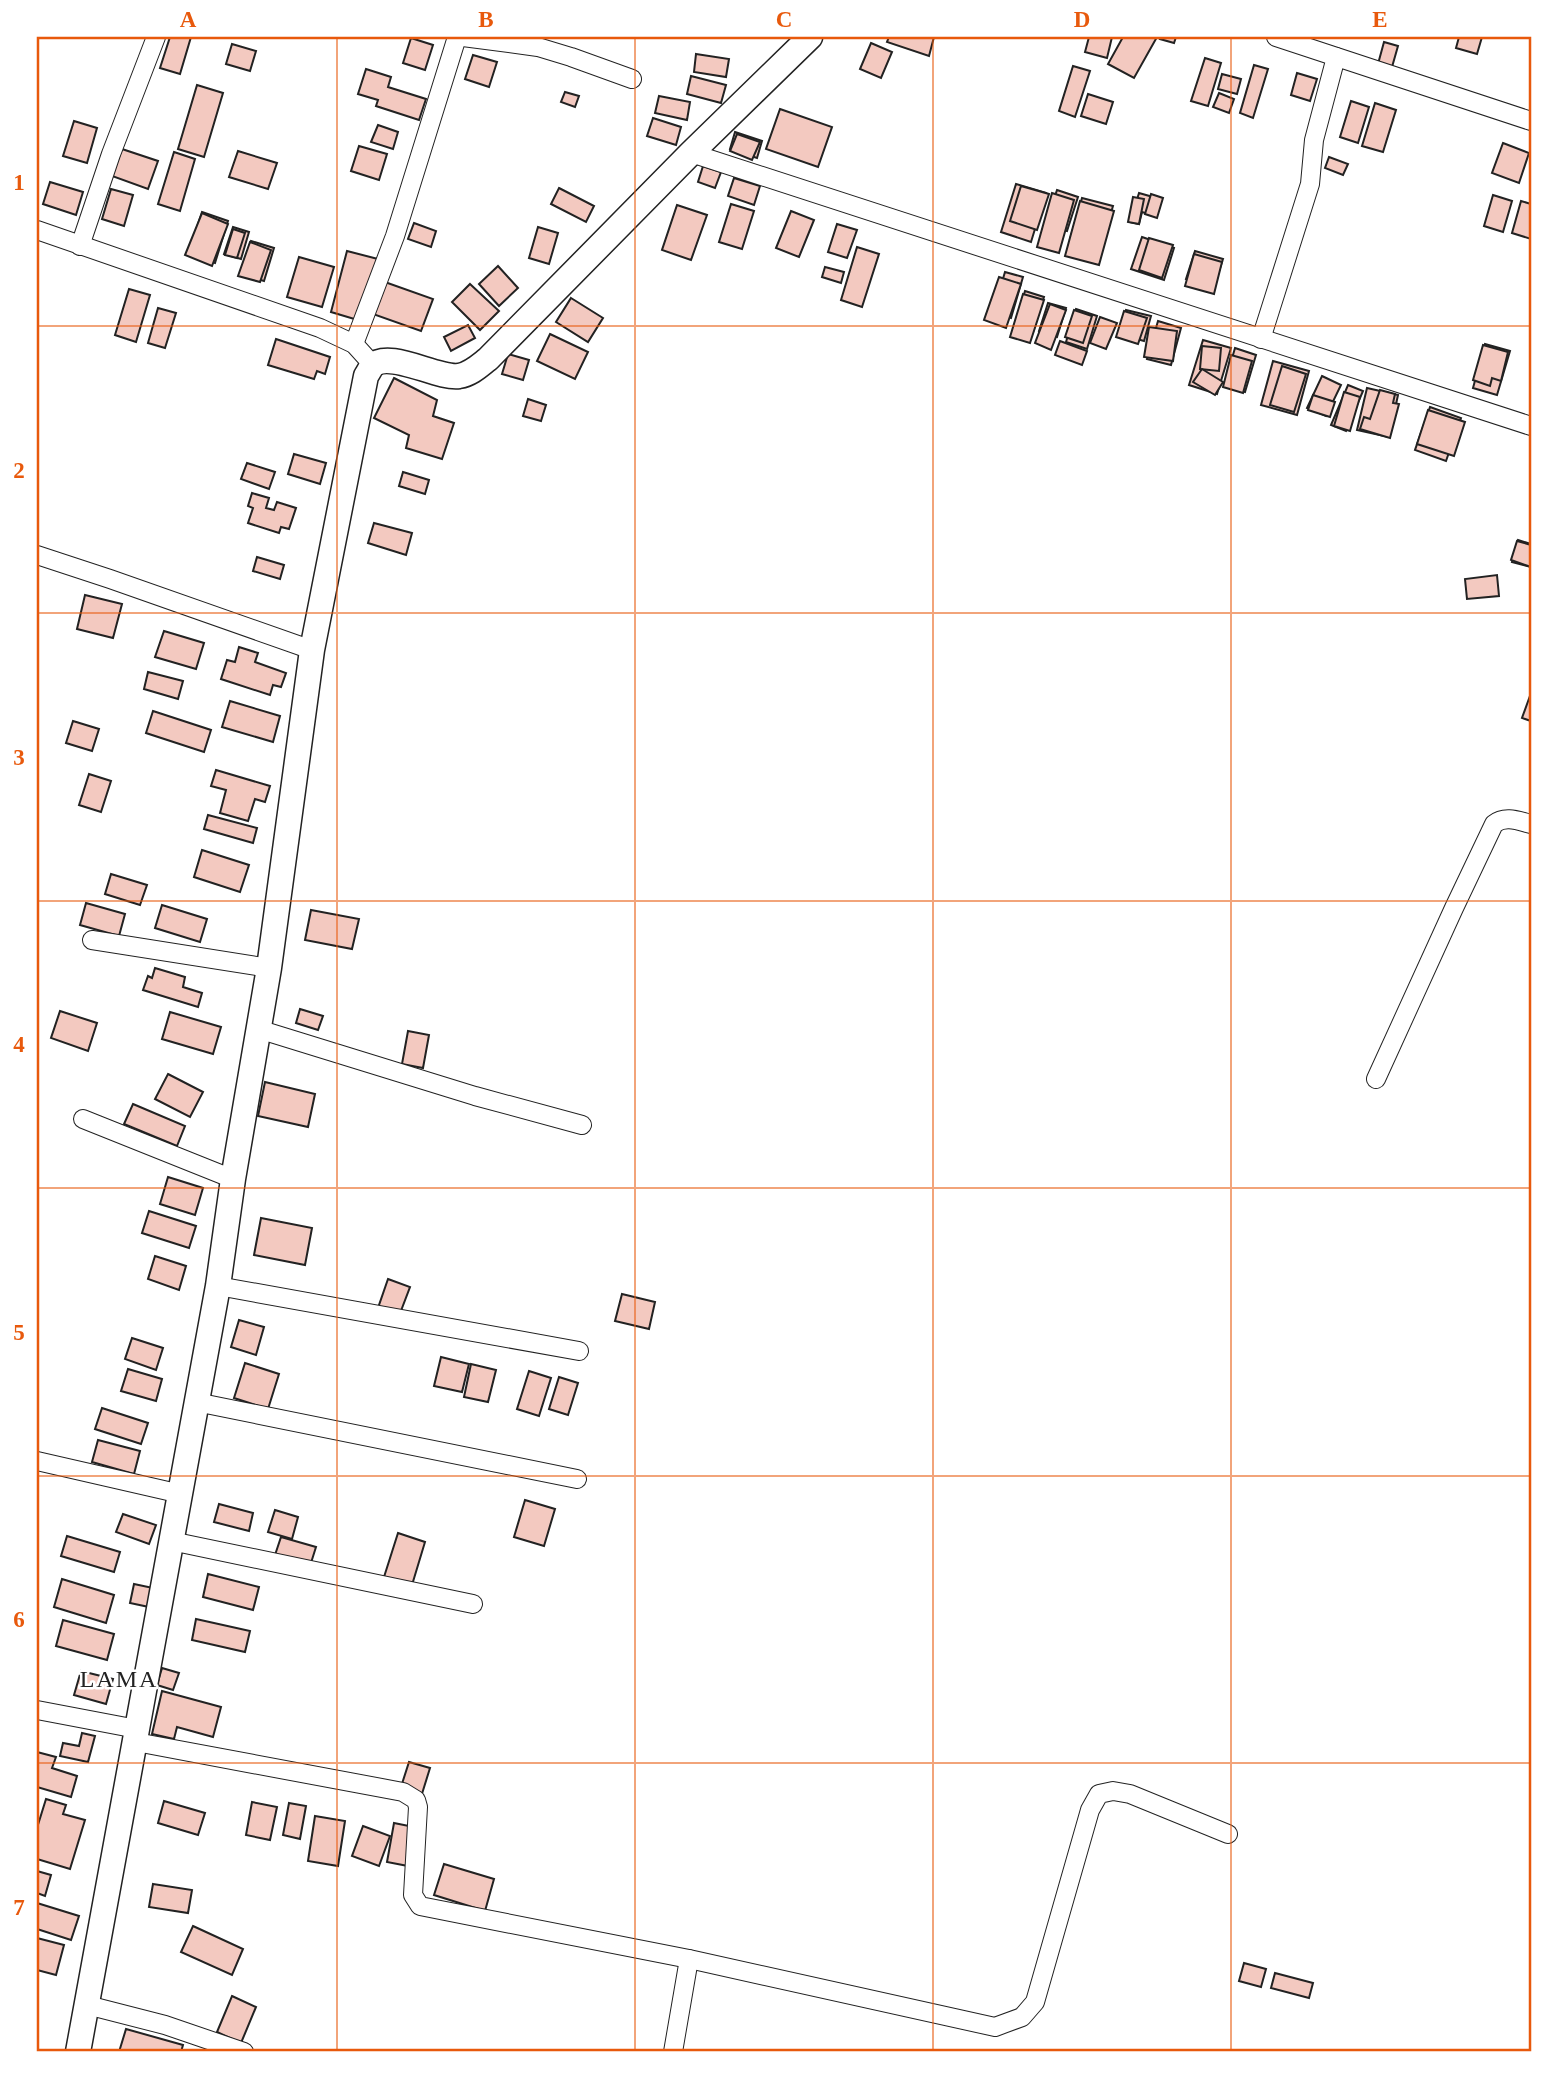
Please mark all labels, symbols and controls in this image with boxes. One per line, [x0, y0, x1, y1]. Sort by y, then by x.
text: A [180, 7, 197, 32]
text: B [478, 7, 494, 32]
text: C [776, 7, 792, 32]
text: D [1074, 7, 1090, 32]
text: E [1372, 7, 1388, 32]
text: 1 [13, 170, 25, 195]
text: 2 [13, 458, 25, 483]
text: 3 [13, 745, 25, 770]
text: 4 [13, 1032, 25, 1057]
text: 5 [13, 1320, 25, 1345]
text: 6 [13, 1607, 25, 1632]
district label: LAMA [80, 1666, 158, 1692]
text: 7 [13, 1895, 25, 1920]

